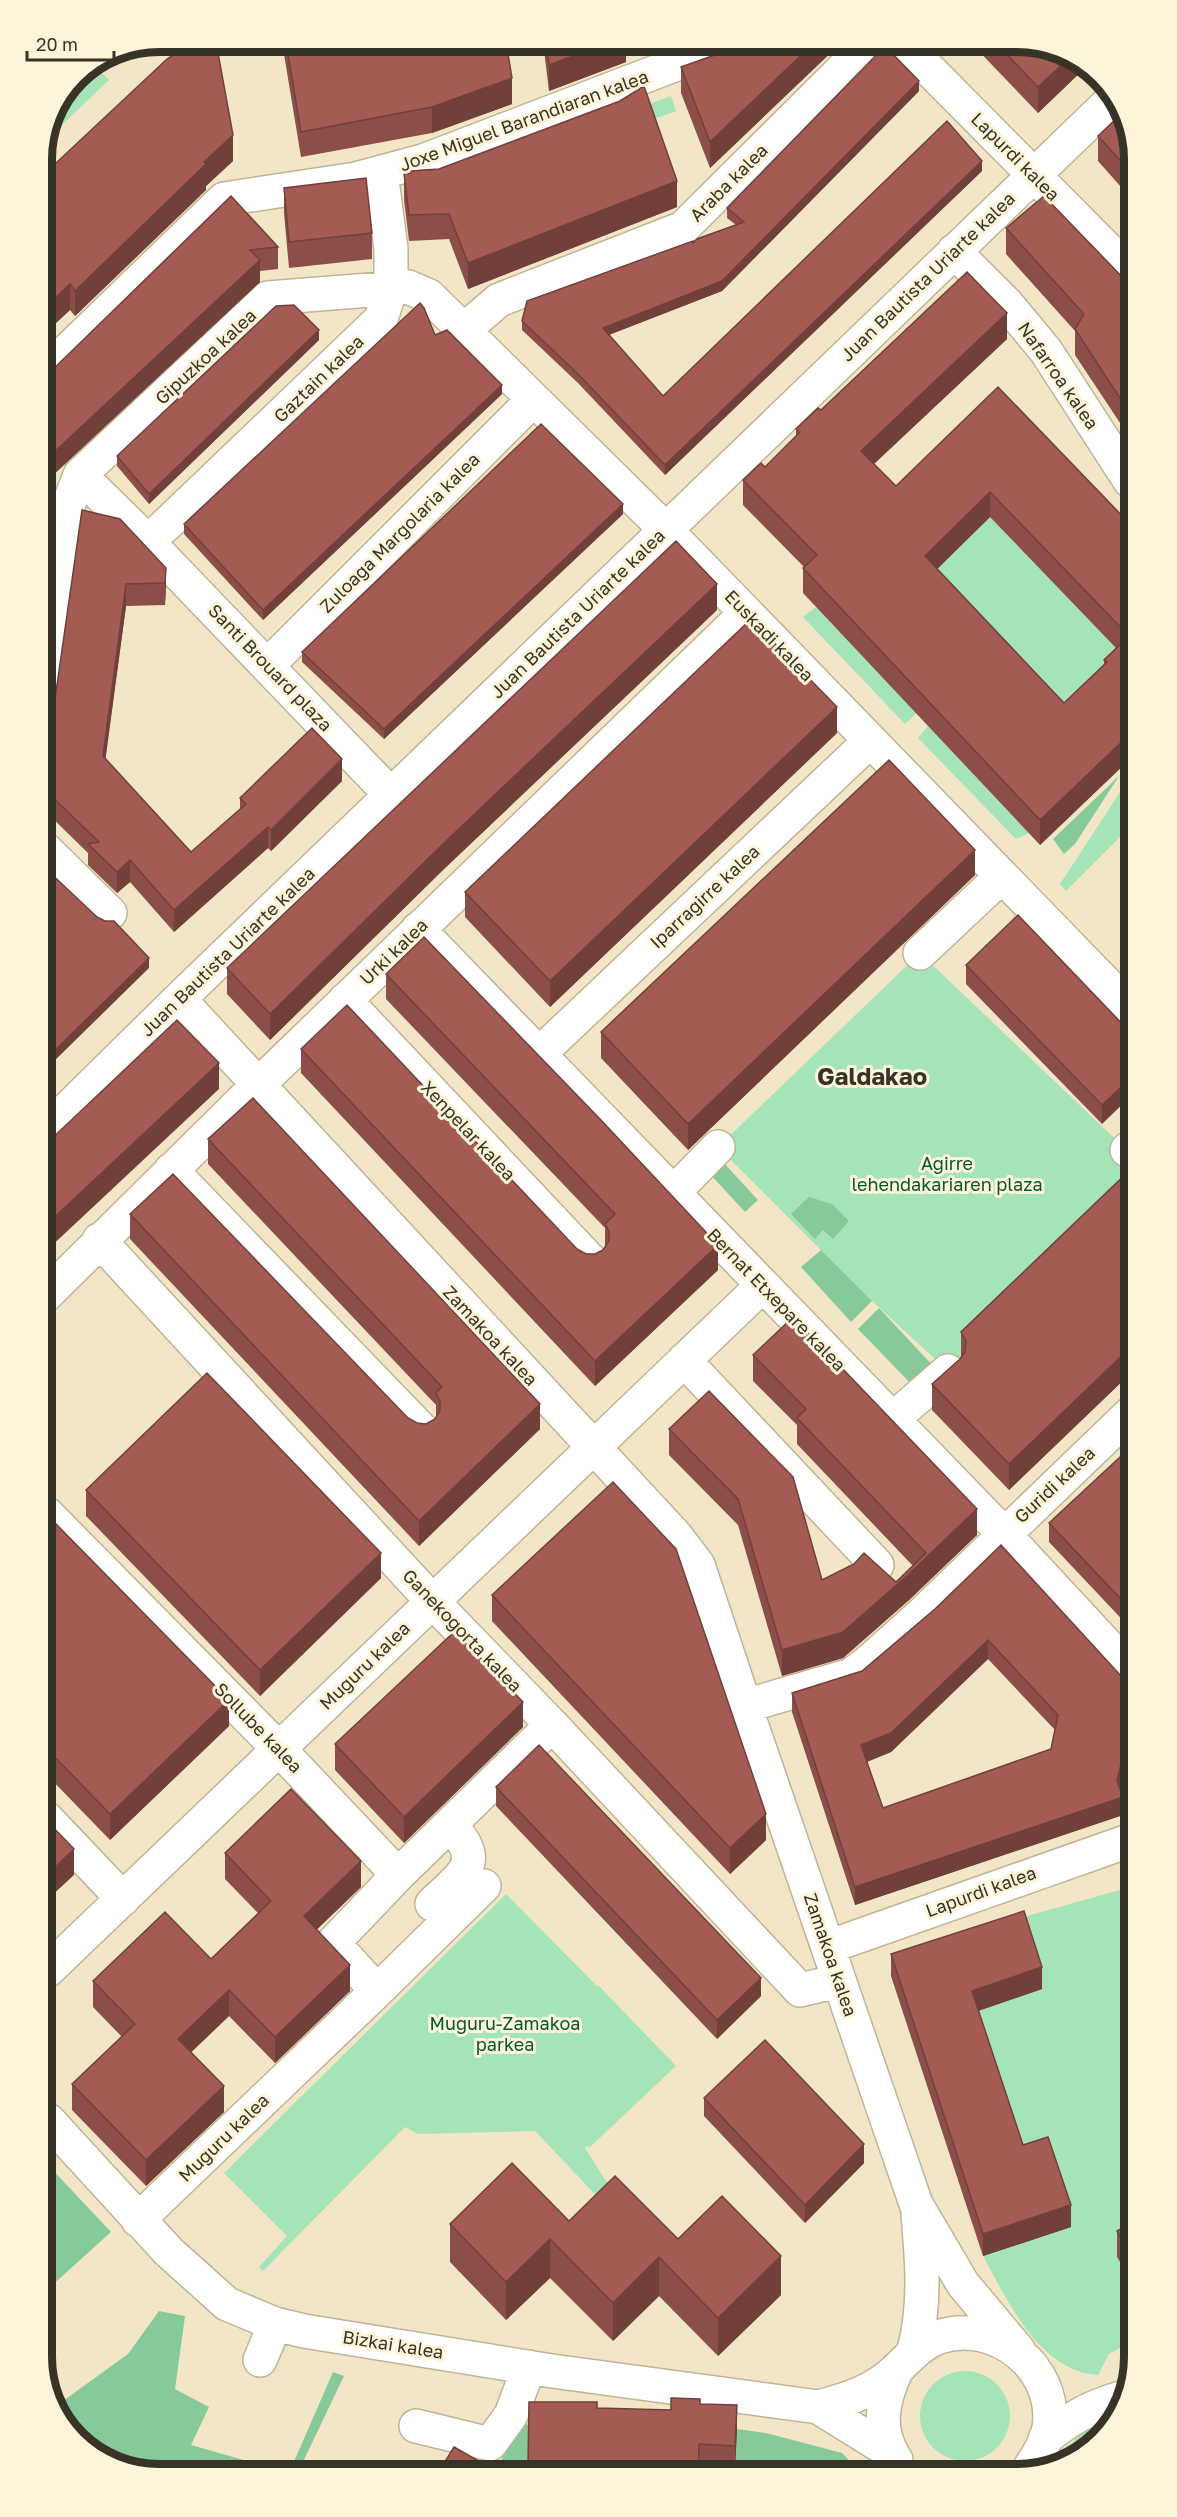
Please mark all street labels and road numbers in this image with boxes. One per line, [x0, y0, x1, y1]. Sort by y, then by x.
street label: Joxe Miguel Barandiaran kalea [396, 65, 651, 175]
street label: Lapurdi kalea [967, 107, 1065, 205]
street label: Araba kalea [685, 139, 772, 226]
street label: Juan Bautista Uriarte kalea [835, 187, 1019, 366]
street label: Gipuzkoa kalea [150, 304, 260, 409]
street label: Nafarroa kalea [1014, 318, 1104, 433]
street label: Gaztain kalea [269, 330, 368, 427]
street label: Zuloaga Margolaria kalea [315, 448, 484, 617]
street label: Juan Bautista Uriarte kalea [485, 524, 669, 703]
street label: Euskadi kalea [721, 585, 819, 686]
street label: Santi Brouard plaza [204, 599, 337, 736]
street label: Iparragirre kalea [645, 840, 764, 953]
street label: Juan Bautista Uriarte kalea [135, 862, 319, 1041]
street label: Urki kalea [355, 913, 432, 989]
street label: Xenpelar kalea [417, 1076, 521, 1185]
street label: Bernat Etxepare kalea [703, 1223, 851, 1375]
street label: Zamakoa kalea [439, 1281, 543, 1390]
street label: Guridi kalea [1009, 1441, 1099, 1527]
street label: Ganekogorta kalea [398, 1564, 527, 1696]
street label: Muguru kalea [315, 1617, 414, 1714]
street label: Sollube kalea [210, 1678, 307, 1777]
street label: Lapurdi kalea [922, 1861, 1039, 1921]
street label: Zamakoa kalea [800, 1890, 862, 2019]
street label: Muguru kalea [174, 2089, 273, 2186]
street label: Bizkai kalea [341, 2325, 445, 2363]

